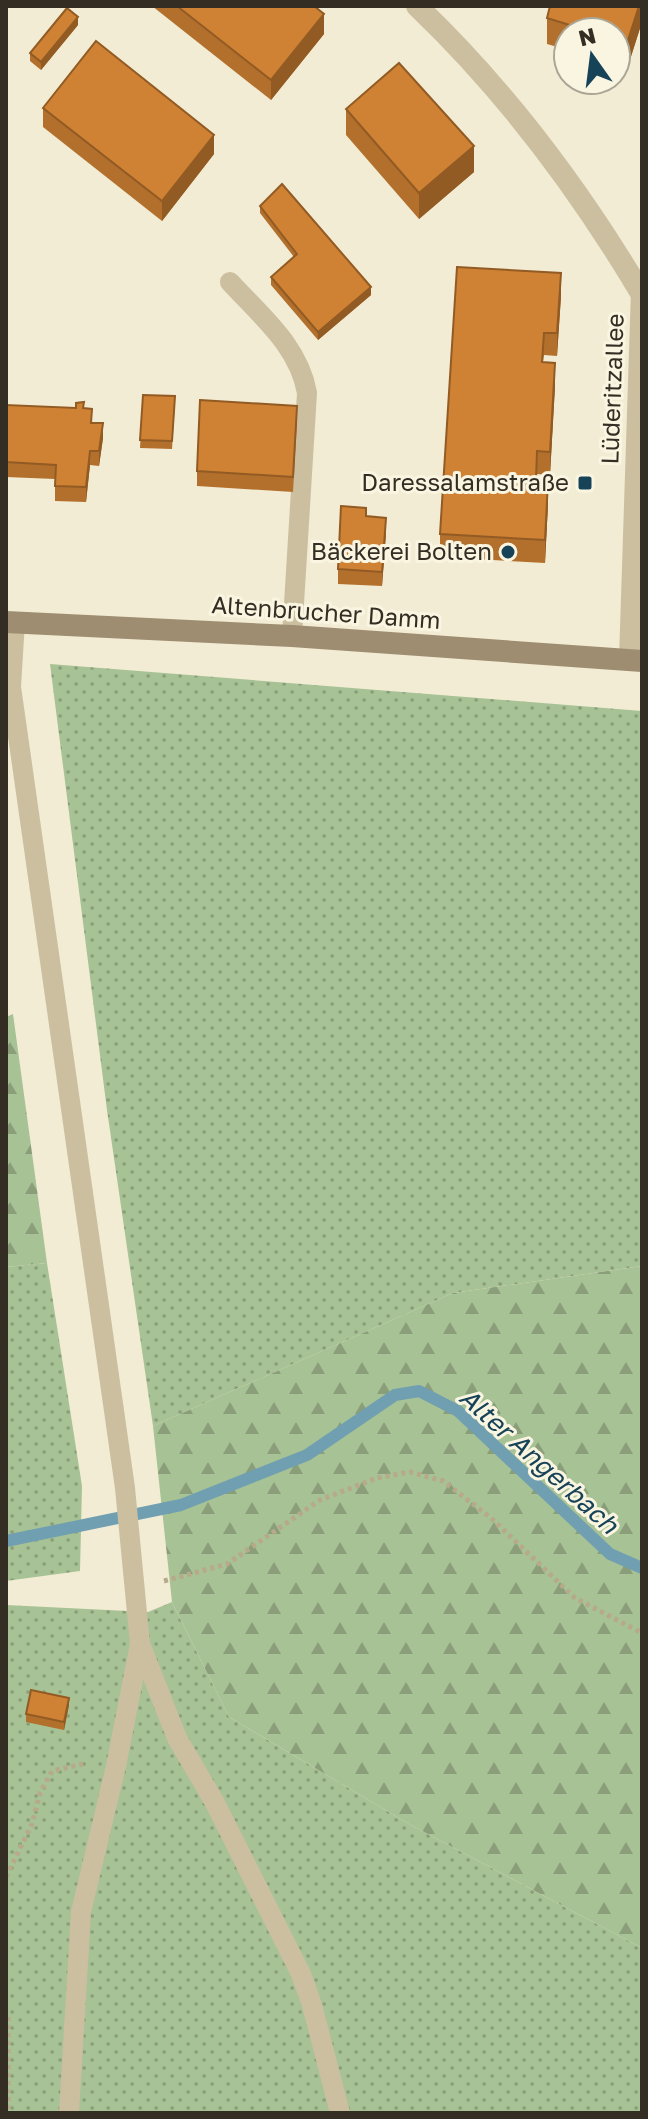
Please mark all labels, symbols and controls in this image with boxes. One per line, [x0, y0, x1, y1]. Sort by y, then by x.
north arrow [552, 16, 632, 96]
text: N [576, 21, 598, 51]
street label: Lüderitzallee [594, 313, 629, 465]
place label: Daressalamstraße [361, 467, 569, 496]
marker: Daressalamstraße [576, 474, 594, 492]
place label: Bäckerei Bolten [311, 536, 492, 565]
marker: Bäckerei Bolten [499, 543, 517, 561]
street label: Altenbrucher Damm [211, 589, 442, 634]
water label: Alter Angerbach [454, 1381, 626, 1540]

